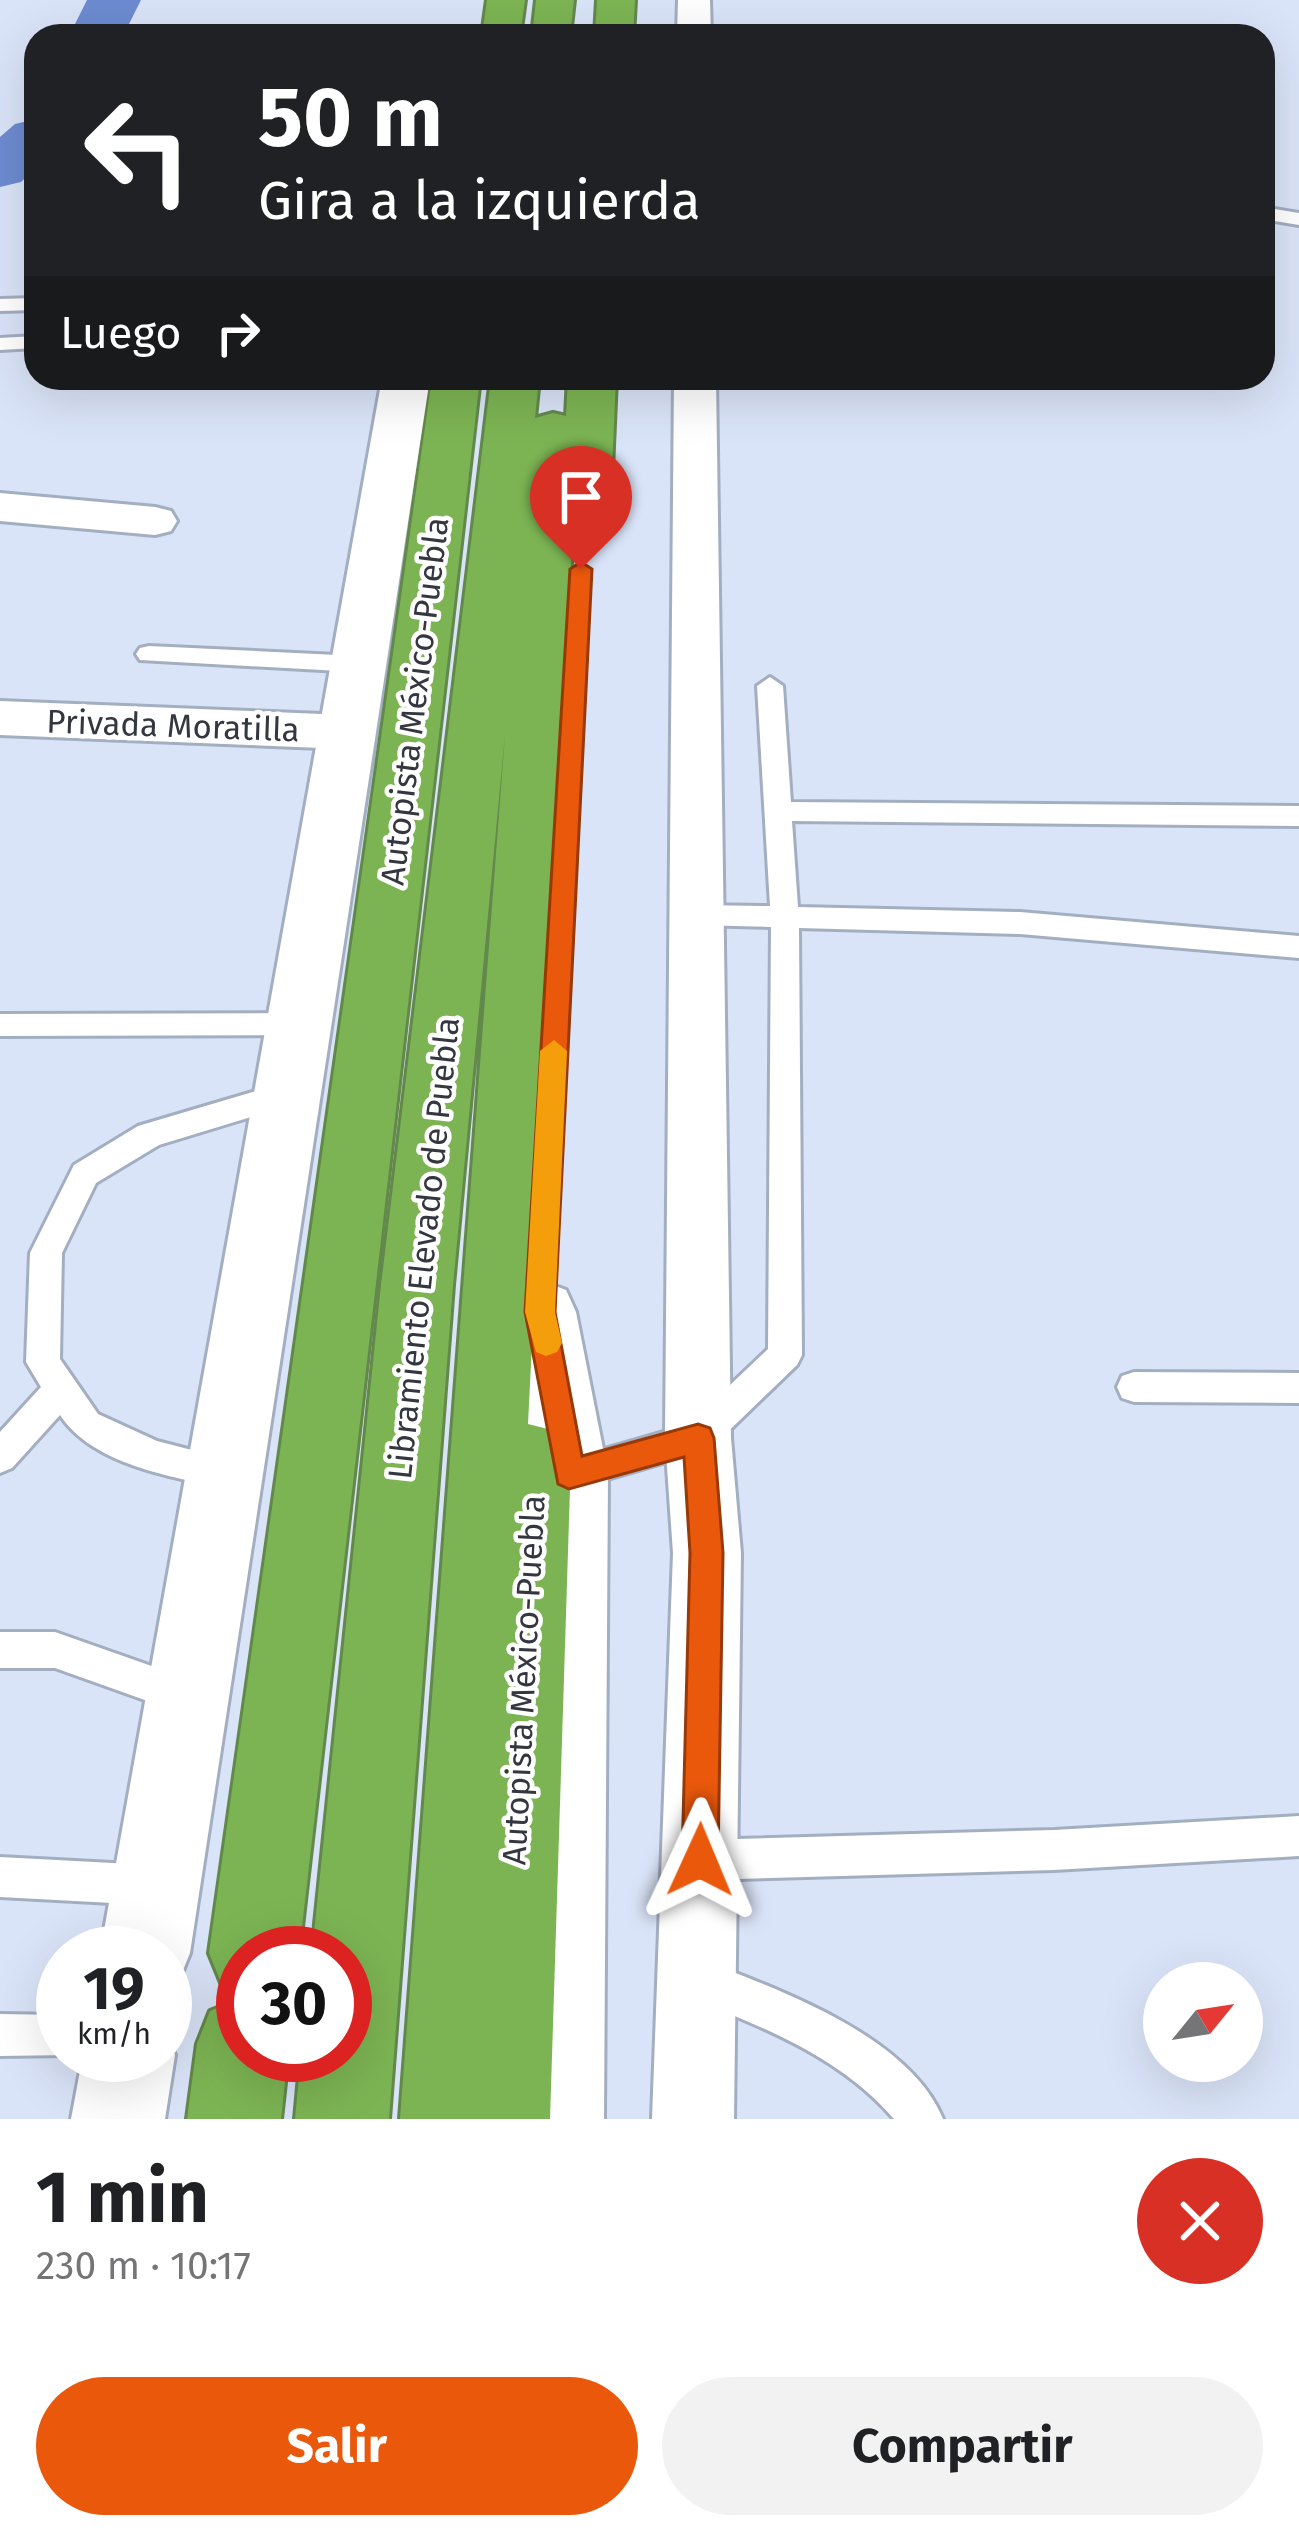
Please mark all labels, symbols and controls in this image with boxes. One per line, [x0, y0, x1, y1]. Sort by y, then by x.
text: 50 m [258, 67, 443, 168]
icon: left [60, 72, 216, 228]
text: Gira a la izquierda [258, 169, 701, 233]
icon: right [205, 300, 271, 366]
text: Luego [60, 306, 181, 360]
pin [530, 446, 632, 569]
icon: arrive [548, 464, 614, 530]
street label: Autopista México-Puebla [373, 515, 457, 887]
street label: Privada Moratilla [46, 702, 300, 750]
street label: Libramiento Elevado de Puebla [380, 1015, 468, 1481]
street label: Autopista México-Puebla [494, 1494, 554, 1866]
position arrow [637, 1797, 763, 1923]
speed limit sign: 30 [216, 1926, 372, 2082]
text: 19 [83, 1953, 145, 2025]
north arrow [1143, 1962, 1263, 2082]
map controls [1143, 1962, 1263, 2082]
text: km/h [77, 2016, 151, 2052]
text: 1 min [36, 2155, 209, 2241]
button: close [1137, 2158, 1263, 2284]
text: 230 m · 10:17 [36, 2243, 251, 2289]
button: Salir [36, 2377, 638, 2515]
button: Compartir [662, 2377, 1263, 2515]

